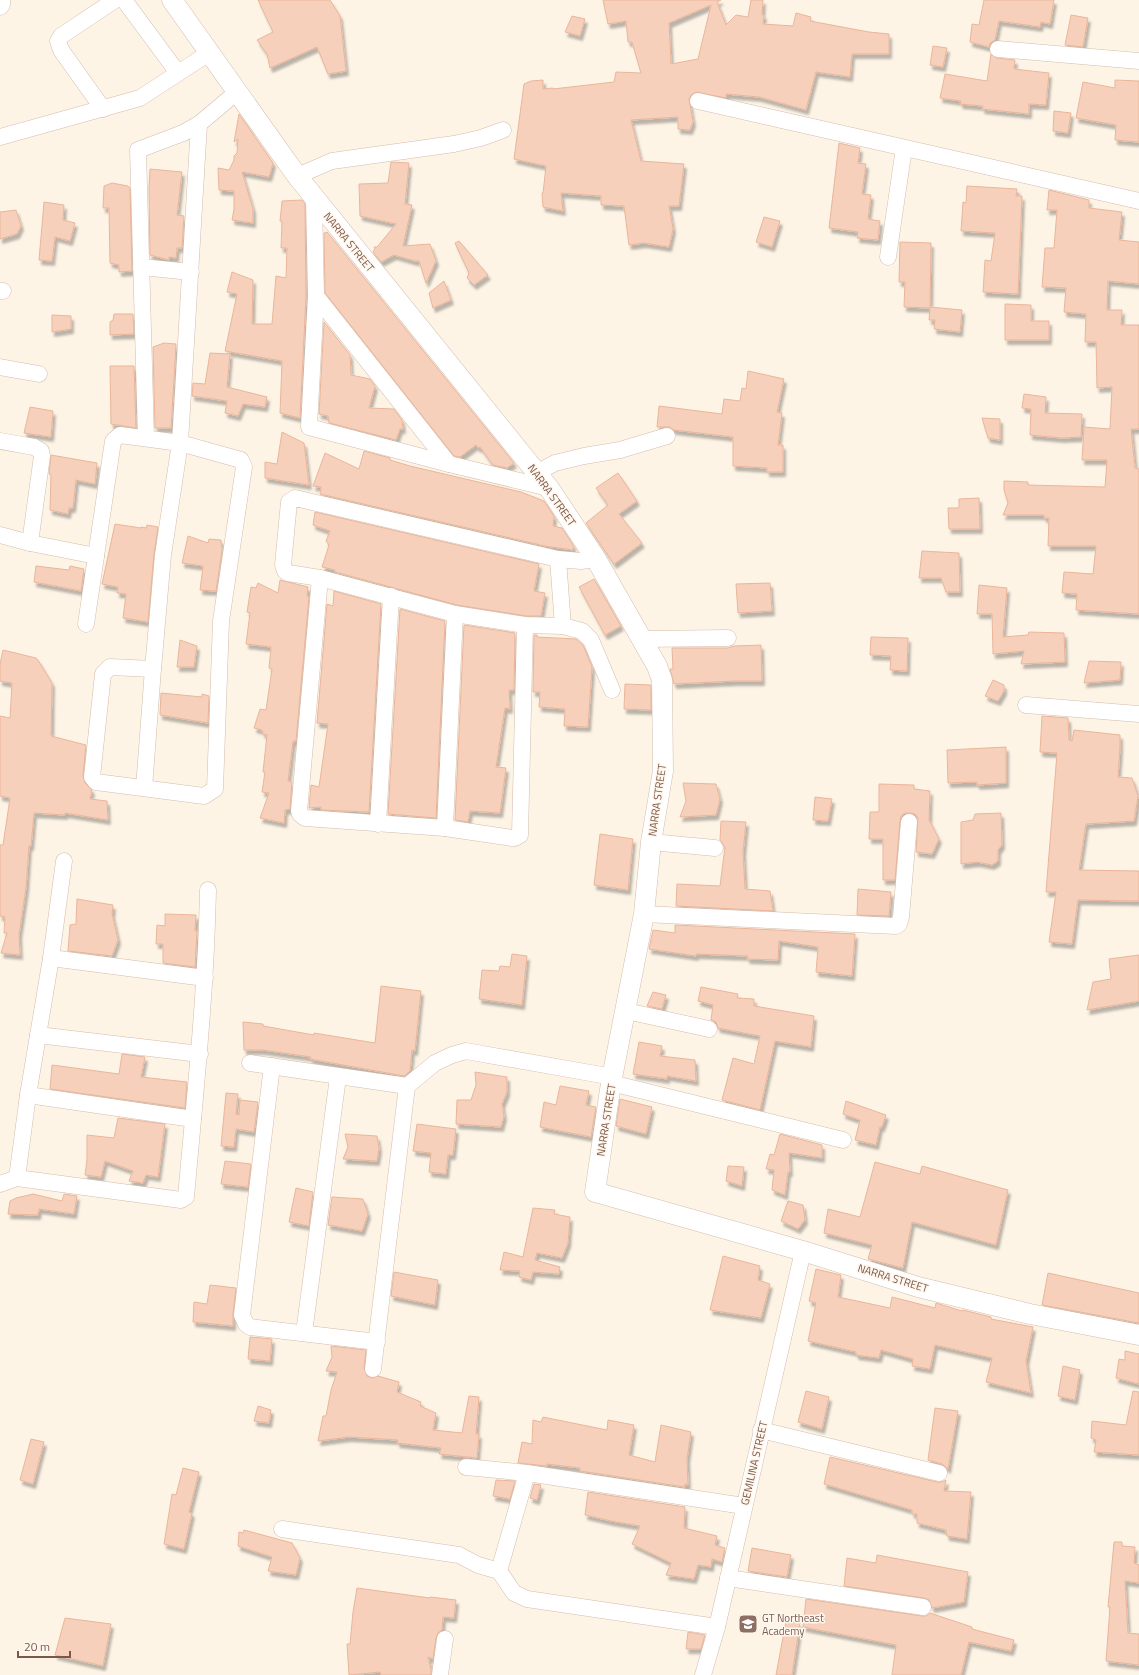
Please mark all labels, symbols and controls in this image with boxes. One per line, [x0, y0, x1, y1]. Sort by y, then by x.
street label: NARRA STREET [320, 209, 378, 276]
street label: NARRA STREET [524, 461, 580, 529]
street label: NARRA STREET [644, 763, 670, 837]
street label: NARRA STREET [592, 1083, 620, 1157]
street label: NARRA STREET [856, 1260, 930, 1296]
street label: GEMILINA STREET [737, 1419, 771, 1507]
place label: GT Northeast Academy [762, 1610, 824, 1639]
school or university icon: GT Northeast Academy [737, 1613, 759, 1635]
scale bar [18, 1633, 70, 1659]
text: 20 m [24, 1637, 50, 1656]

